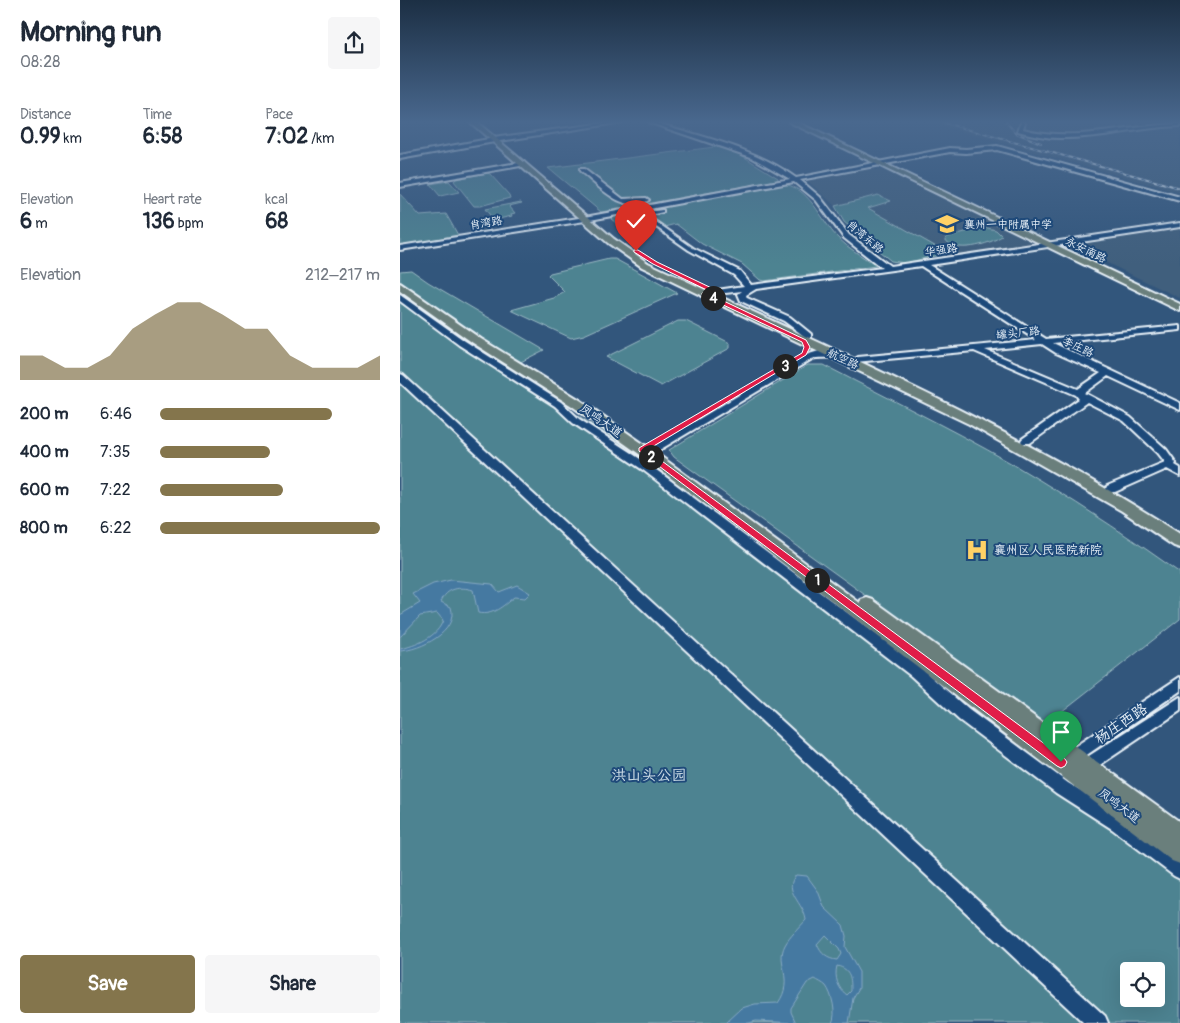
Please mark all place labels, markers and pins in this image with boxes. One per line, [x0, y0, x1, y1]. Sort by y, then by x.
pin [615, 200, 657, 251]
school or university icon: 襄州一中附属中学 [934, 211, 960, 237]
place label: 襄州一中附属中学 [964, 218, 1052, 231]
pin: 4 [700, 286, 726, 310]
pin: 3 [772, 354, 798, 378]
pin: 2 [638, 444, 664, 470]
hospital icon: 襄州区人民医院新院 [964, 537, 990, 563]
place label: 襄州区人民医院新院 [994, 543, 1102, 558]
pin: 1 [804, 568, 830, 592]
pin [1040, 711, 1082, 762]

